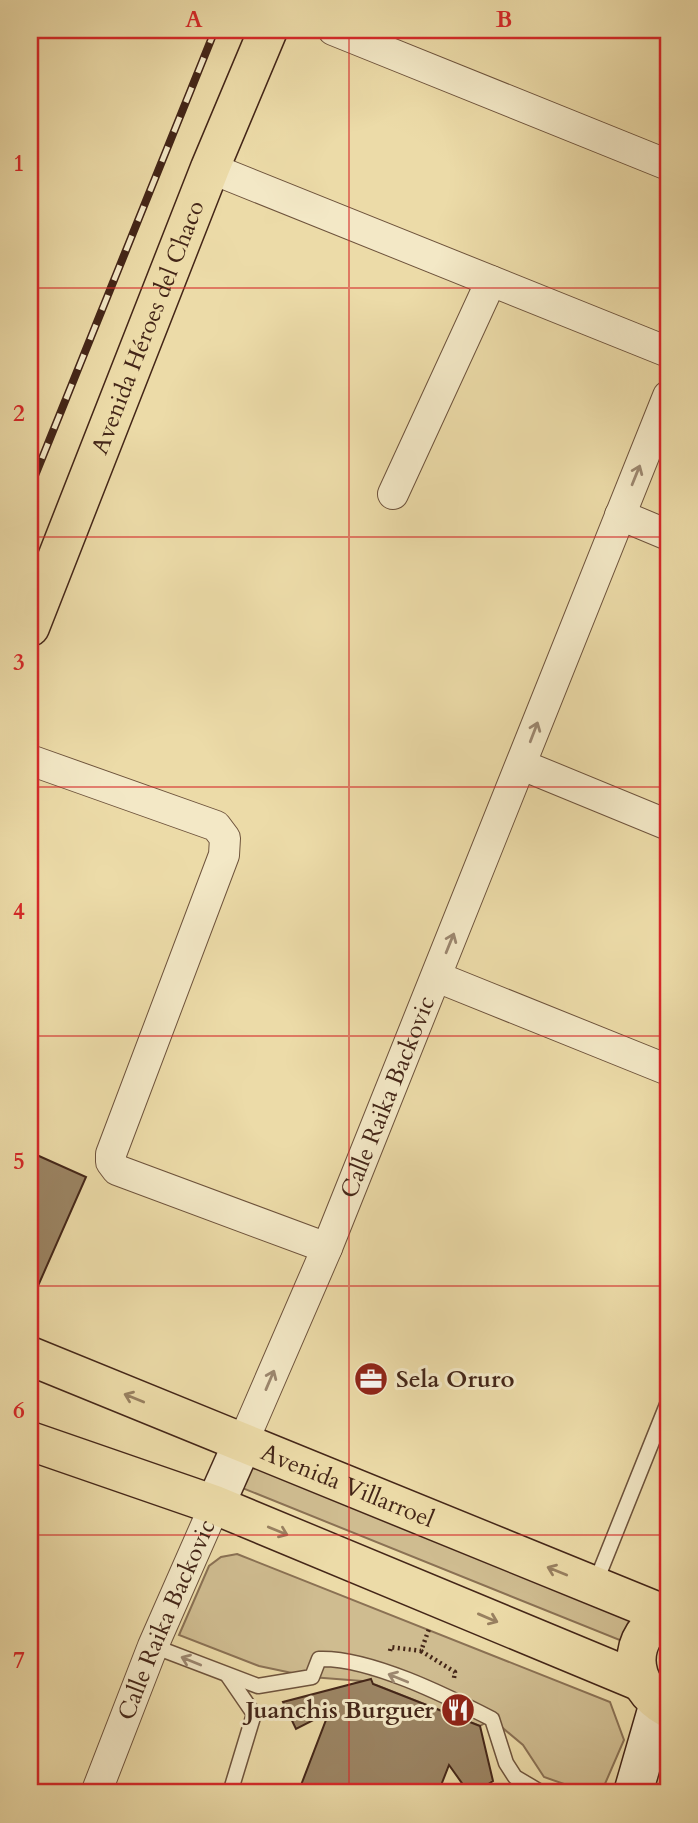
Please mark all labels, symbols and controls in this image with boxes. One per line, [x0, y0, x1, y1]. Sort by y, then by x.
text: A [185, 4, 203, 35]
text: B [496, 4, 512, 35]
text: 1 [13, 148, 25, 179]
street label: Avenida Héroes del Chaco [83, 195, 212, 459]
text: 2 [13, 398, 25, 429]
one-way arrow [630, 464, 643, 486]
text: 3 [13, 647, 25, 678]
one-way arrow [529, 721, 542, 743]
text: 4 [13, 896, 25, 927]
one-way arrow [445, 933, 458, 954]
street label: Calle Raika Backovic [332, 991, 443, 1203]
text: 5 [13, 1146, 25, 1177]
office icon: Sela Oruro [352, 1360, 390, 1398]
place label: Sela Oruro [396, 1363, 515, 1396]
one-way arrow [264, 1369, 277, 1391]
one-way arrow [124, 1391, 145, 1404]
text: 6 [13, 1395, 25, 1426]
street label: Avenida Villarroel [256, 1435, 439, 1535]
street label: Calle Raika Backovic [109, 1514, 223, 1725]
one-way arrow [266, 1526, 288, 1539]
one-way arrow [547, 1563, 569, 1576]
one-way arrow [476, 1613, 498, 1626]
text: 7 [13, 1645, 25, 1676]
one-way arrow [180, 1653, 202, 1666]
one-way arrow [387, 1670, 409, 1683]
restaurant icon: Juanchis Burguer [439, 1691, 477, 1729]
place label: Juanchis Burguer [243, 1694, 434, 1727]

